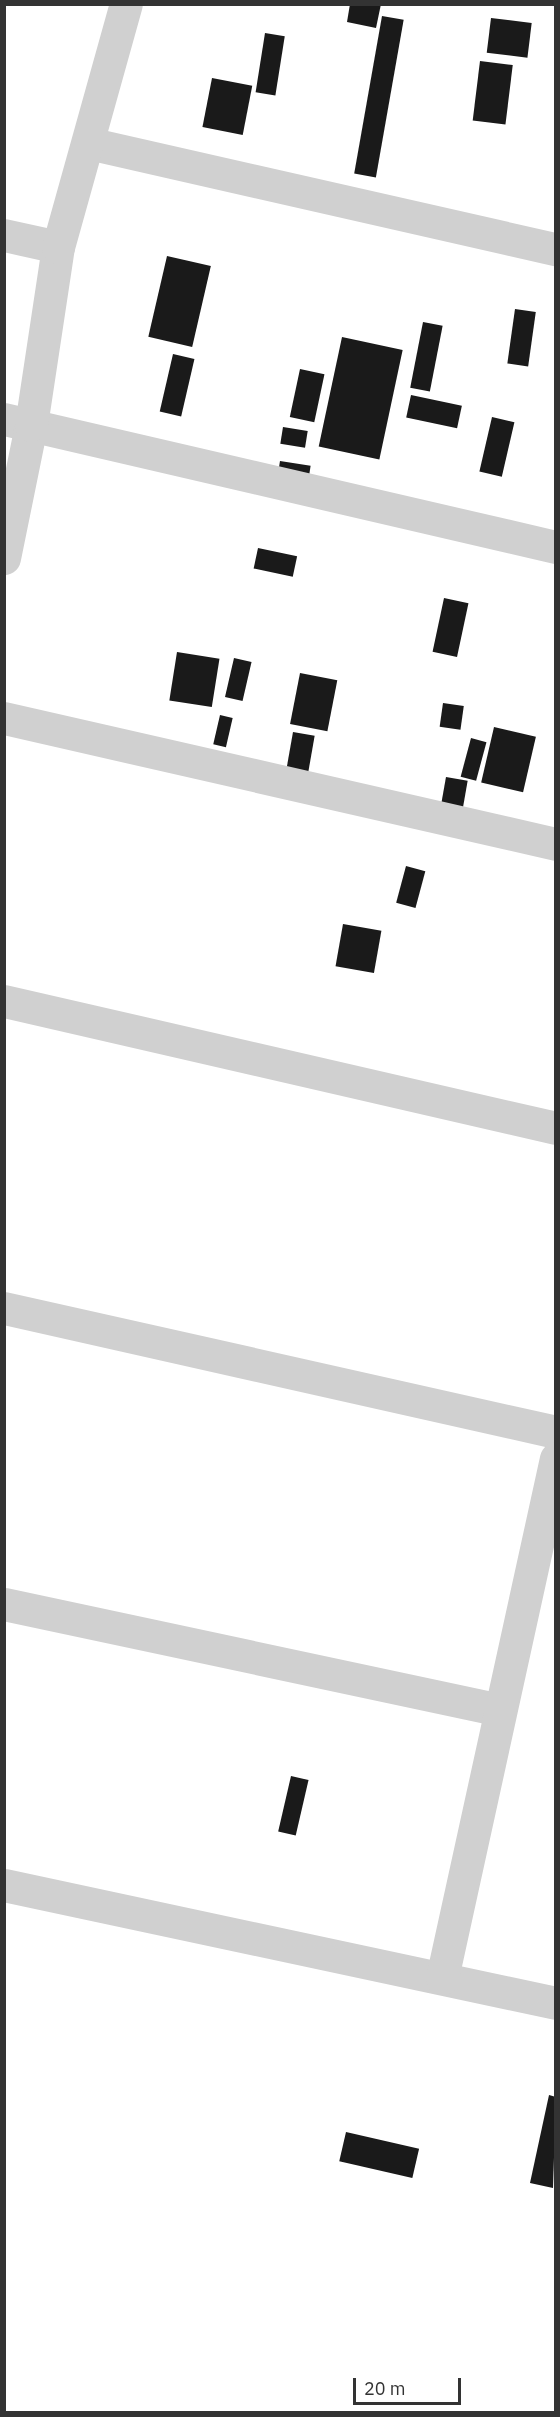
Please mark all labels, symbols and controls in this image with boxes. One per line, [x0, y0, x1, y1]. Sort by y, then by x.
scale bar [356, 2366, 464, 2404]
text: 20 m [364, 2377, 406, 2400]

